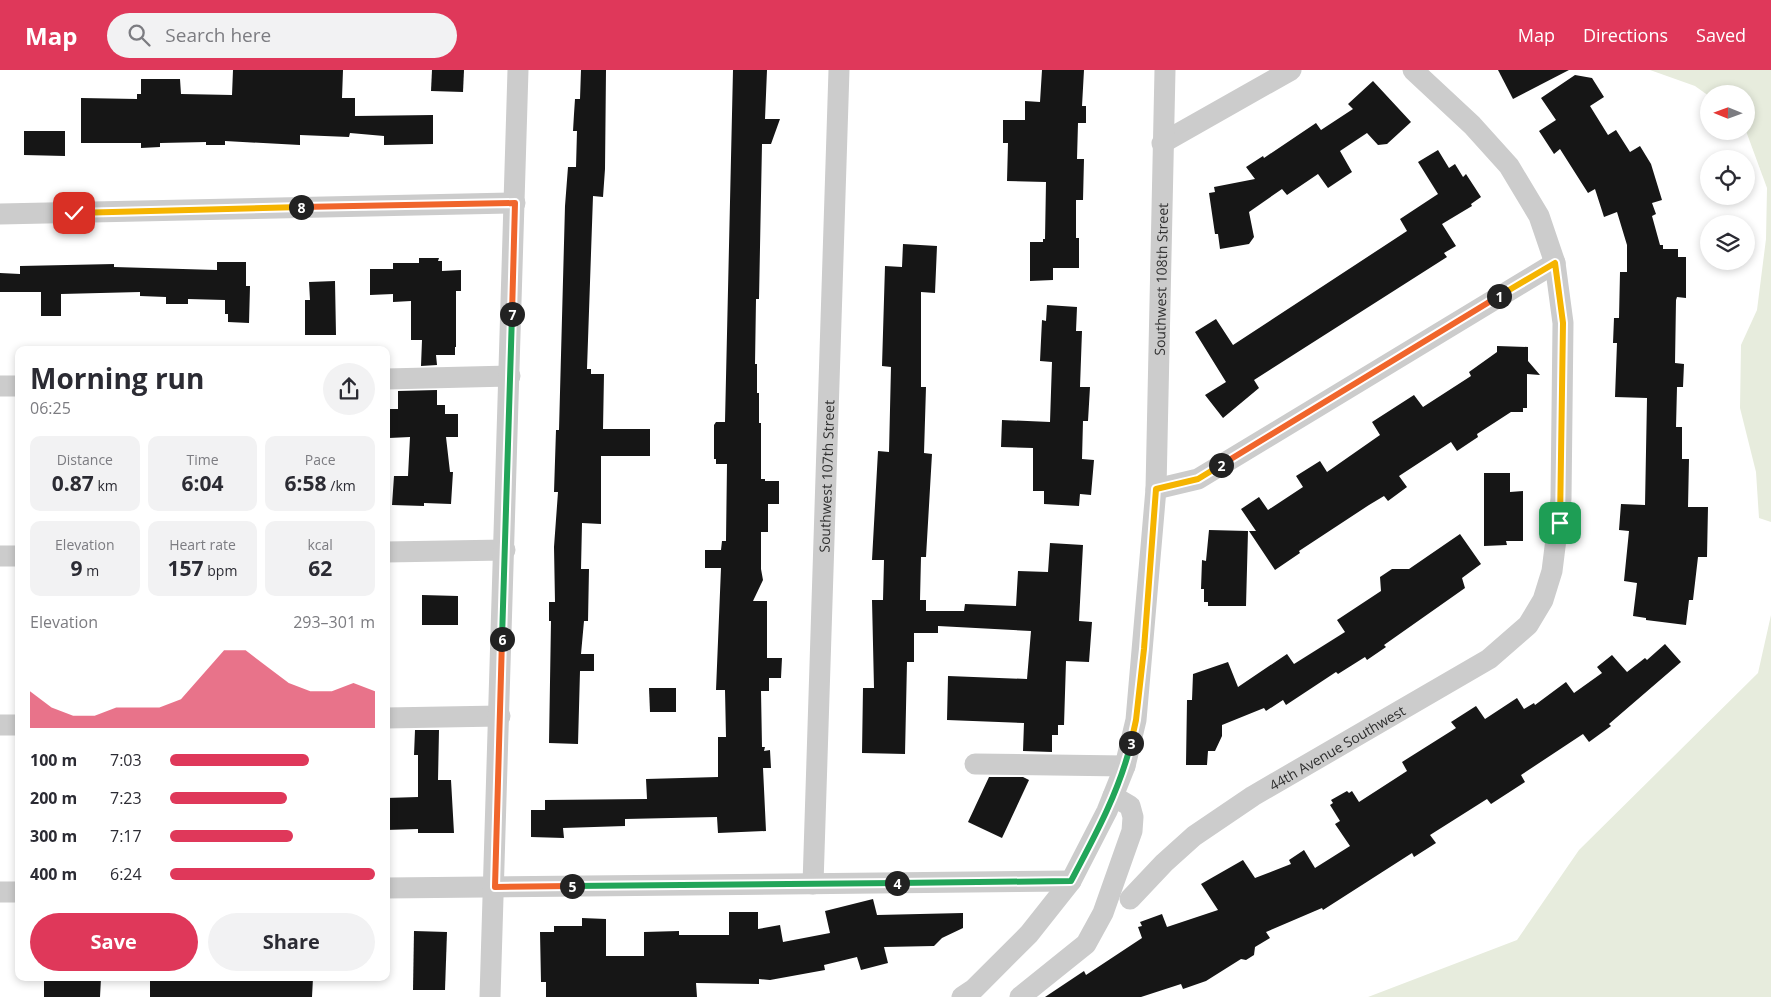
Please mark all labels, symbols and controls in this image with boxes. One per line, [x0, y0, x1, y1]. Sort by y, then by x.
search box [107, 13, 457, 58]
text: Map [25, 19, 77, 52]
icon: search [125, 21, 153, 49]
text: Search here [165, 22, 271, 48]
text: Map [1518, 23, 1555, 47]
text: Directions [1583, 23, 1668, 47]
text: Saved [1696, 23, 1746, 47]
north arrow [1700, 85, 1755, 140]
map controls [1700, 85, 1755, 270]
button: locate [1700, 150, 1755, 205]
pin [53, 192, 95, 234]
pin: 8 [288, 194, 314, 220]
text: 8 [297, 198, 306, 217]
icon: check [60, 199, 88, 227]
street label: Southwest 108th Street [1149, 203, 1172, 356]
button: layers [1700, 215, 1755, 270]
pin: 1 [1486, 284, 1512, 308]
text: 1 [1495, 287, 1504, 306]
pin: 7 [500, 302, 524, 326]
text: 7 [508, 305, 517, 324]
text: Morning run [30, 359, 204, 397]
button: share [323, 363, 375, 415]
text: 06:25 [30, 397, 71, 419]
street label: Southwest 107th Street [814, 400, 838, 553]
text: Distance [57, 450, 113, 469]
text: Time [186, 450, 219, 469]
text: Pace [305, 450, 336, 469]
pin: 2 [1208, 452, 1234, 478]
text: 2 [1217, 456, 1226, 475]
text: 0.87 [52, 469, 94, 497]
text: 6:04 [181, 469, 224, 497]
text: 6:58 [285, 469, 327, 497]
text: km [94, 476, 118, 495]
text: /km [327, 476, 356, 495]
pin [1539, 502, 1581, 544]
icon: arrive [1546, 509, 1574, 537]
text: Elevation [55, 535, 115, 554]
text: Heart rate [169, 535, 236, 554]
text: kcal [307, 535, 333, 554]
text: 9 [71, 554, 83, 582]
text: 157 [168, 554, 204, 582]
text: 62 [308, 554, 332, 582]
text: m [83, 561, 99, 580]
text: bpm [204, 561, 237, 580]
text: Elevation [30, 611, 98, 633]
text: 293–301 m [293, 611, 375, 633]
pin: 6 [490, 626, 514, 652]
text: 6 [498, 630, 507, 649]
street label: 44th Avenue Southwest [1265, 700, 1408, 794]
pin: 3 [1118, 730, 1144, 756]
text: 3 [1127, 734, 1136, 753]
text: 100 m [30, 749, 77, 771]
text: 7:03 [110, 749, 142, 771]
text: 200 m [30, 787, 77, 809]
text: 7:23 [110, 787, 142, 809]
text: 300 m [30, 825, 77, 847]
text: 7:17 [110, 825, 142, 847]
text: 400 m [30, 863, 77, 885]
text: 6:24 [110, 863, 142, 885]
pin: 4 [884, 870, 910, 896]
pin: 5 [560, 874, 584, 898]
text: 4 [893, 874, 902, 893]
text: 5 [568, 877, 577, 896]
button: Save [30, 913, 198, 971]
button: Share [208, 913, 375, 971]

